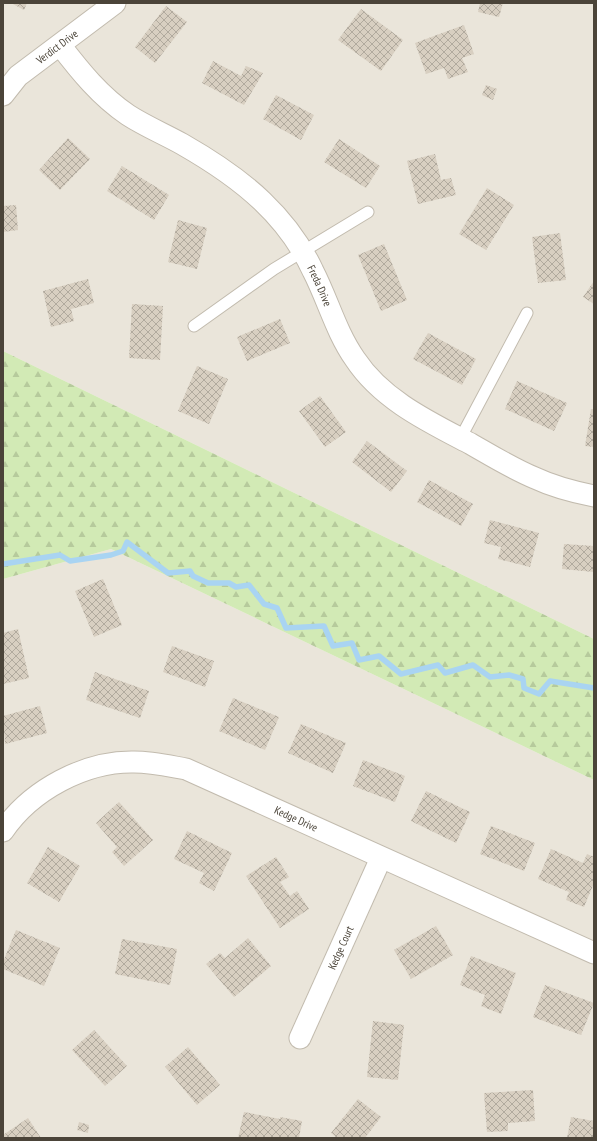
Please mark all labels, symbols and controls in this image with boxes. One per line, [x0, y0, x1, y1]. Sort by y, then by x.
street label: Verdict Drive [33, 26, 81, 67]
street label: Freda Drive [304, 263, 335, 309]
street label: Kedge Drive [272, 803, 320, 835]
street label: Kedge Court [325, 924, 357, 972]

